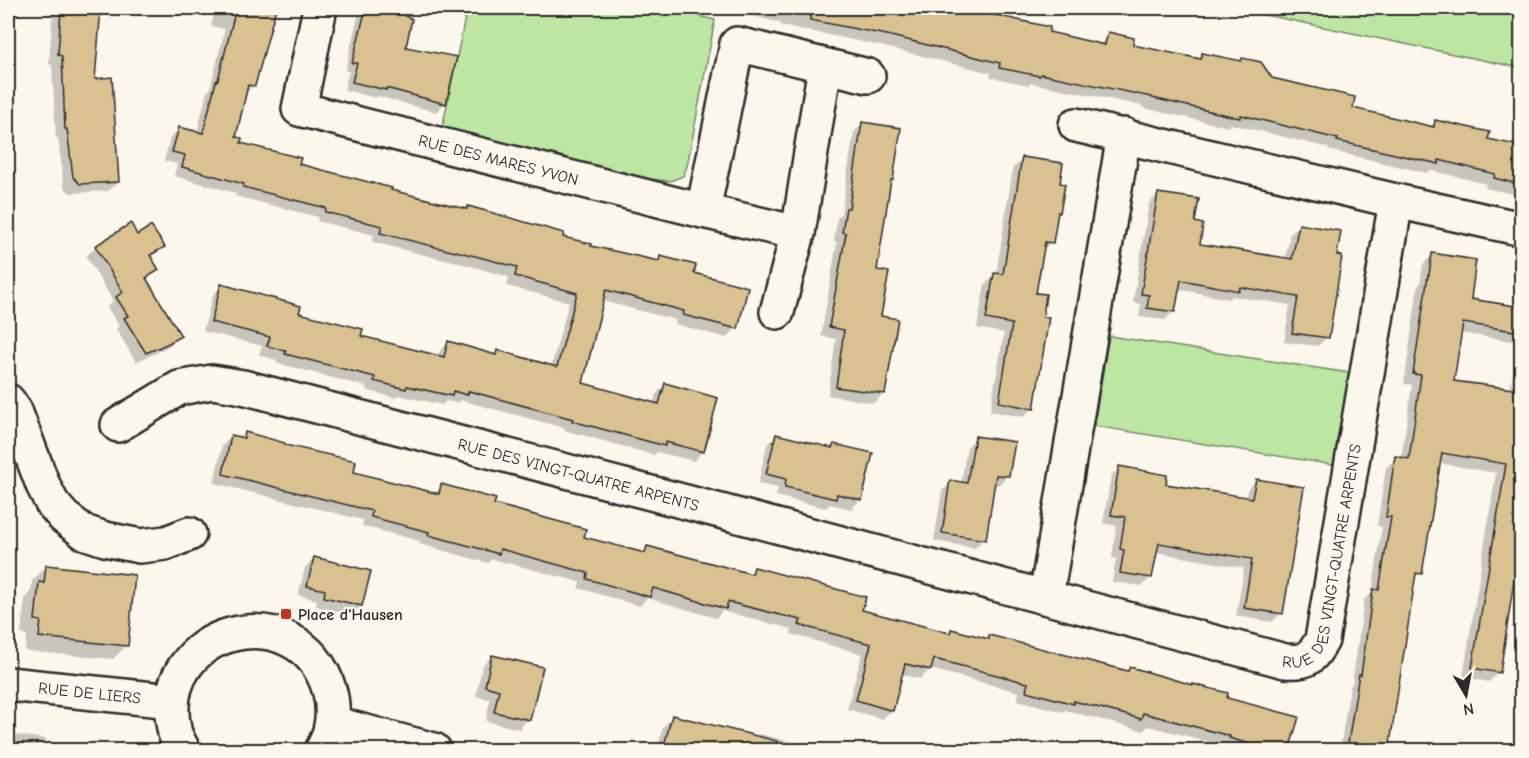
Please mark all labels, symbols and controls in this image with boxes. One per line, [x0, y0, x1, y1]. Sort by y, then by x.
street label: RUE DES MARES YVON [417, 132, 580, 189]
street label: RUE DES VINGT-QUATRE ARPENTS [456, 435, 701, 515]
street label: RUE DES VINGT-QUATRE ARPENTS [1281, 442, 1365, 672]
place label: Place d'Hausen [298, 606, 403, 624]
marker: Place d'Hausen [279, 607, 293, 621]
north arrow [1436, 665, 1496, 725]
street label: RUE DE LIERS [37, 679, 142, 708]
text: N [1462, 699, 1475, 719]

